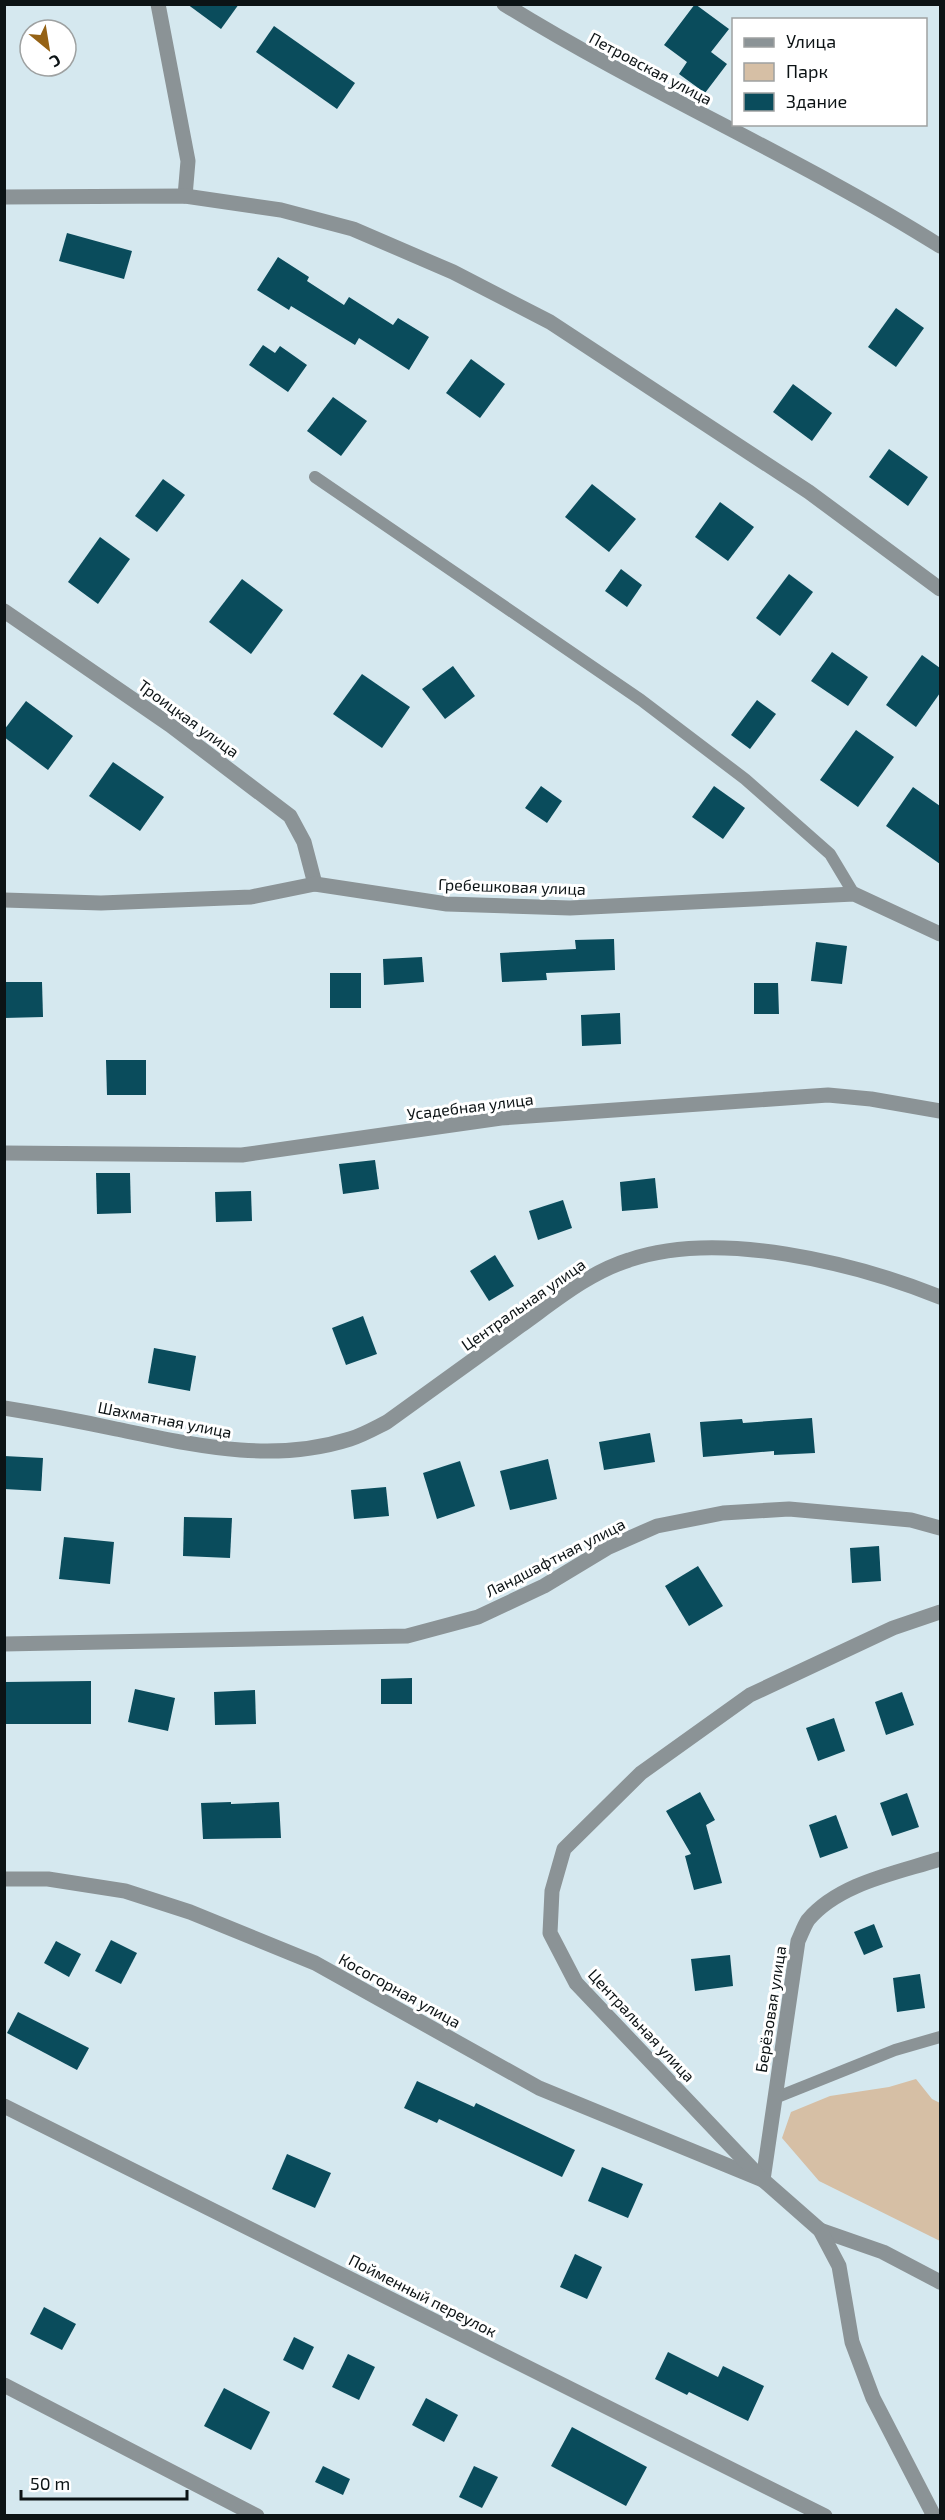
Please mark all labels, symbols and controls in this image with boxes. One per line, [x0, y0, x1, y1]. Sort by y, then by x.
north arrow [18, 18, 78, 78]
legend [732, 18, 927, 126]
street label: Петровская улица [586, 28, 716, 109]
text: Улица [786, 30, 836, 52]
text: С [47, 51, 65, 72]
text: Парк [786, 60, 828, 82]
text: Здание [786, 90, 847, 112]
street label: Троицкая улица [134, 675, 243, 762]
street label: Гребешковая улица [438, 874, 586, 899]
street label: Усадебная улица [406, 1089, 534, 1124]
street label: Центральная улица [457, 1254, 589, 1355]
street label: Шахматная улица [96, 1397, 234, 1442]
street label: Ландшафтная улица [482, 1514, 628, 1601]
street label: Берёзовая улица [751, 1944, 790, 2074]
street label: Косогорная улица [335, 1949, 464, 2032]
street label: Центральная улица [584, 1965, 699, 2086]
street label: Пойменный переулок [345, 2249, 500, 2342]
scale bar [21, 2463, 188, 2501]
text: 50 m [30, 2472, 70, 2494]

